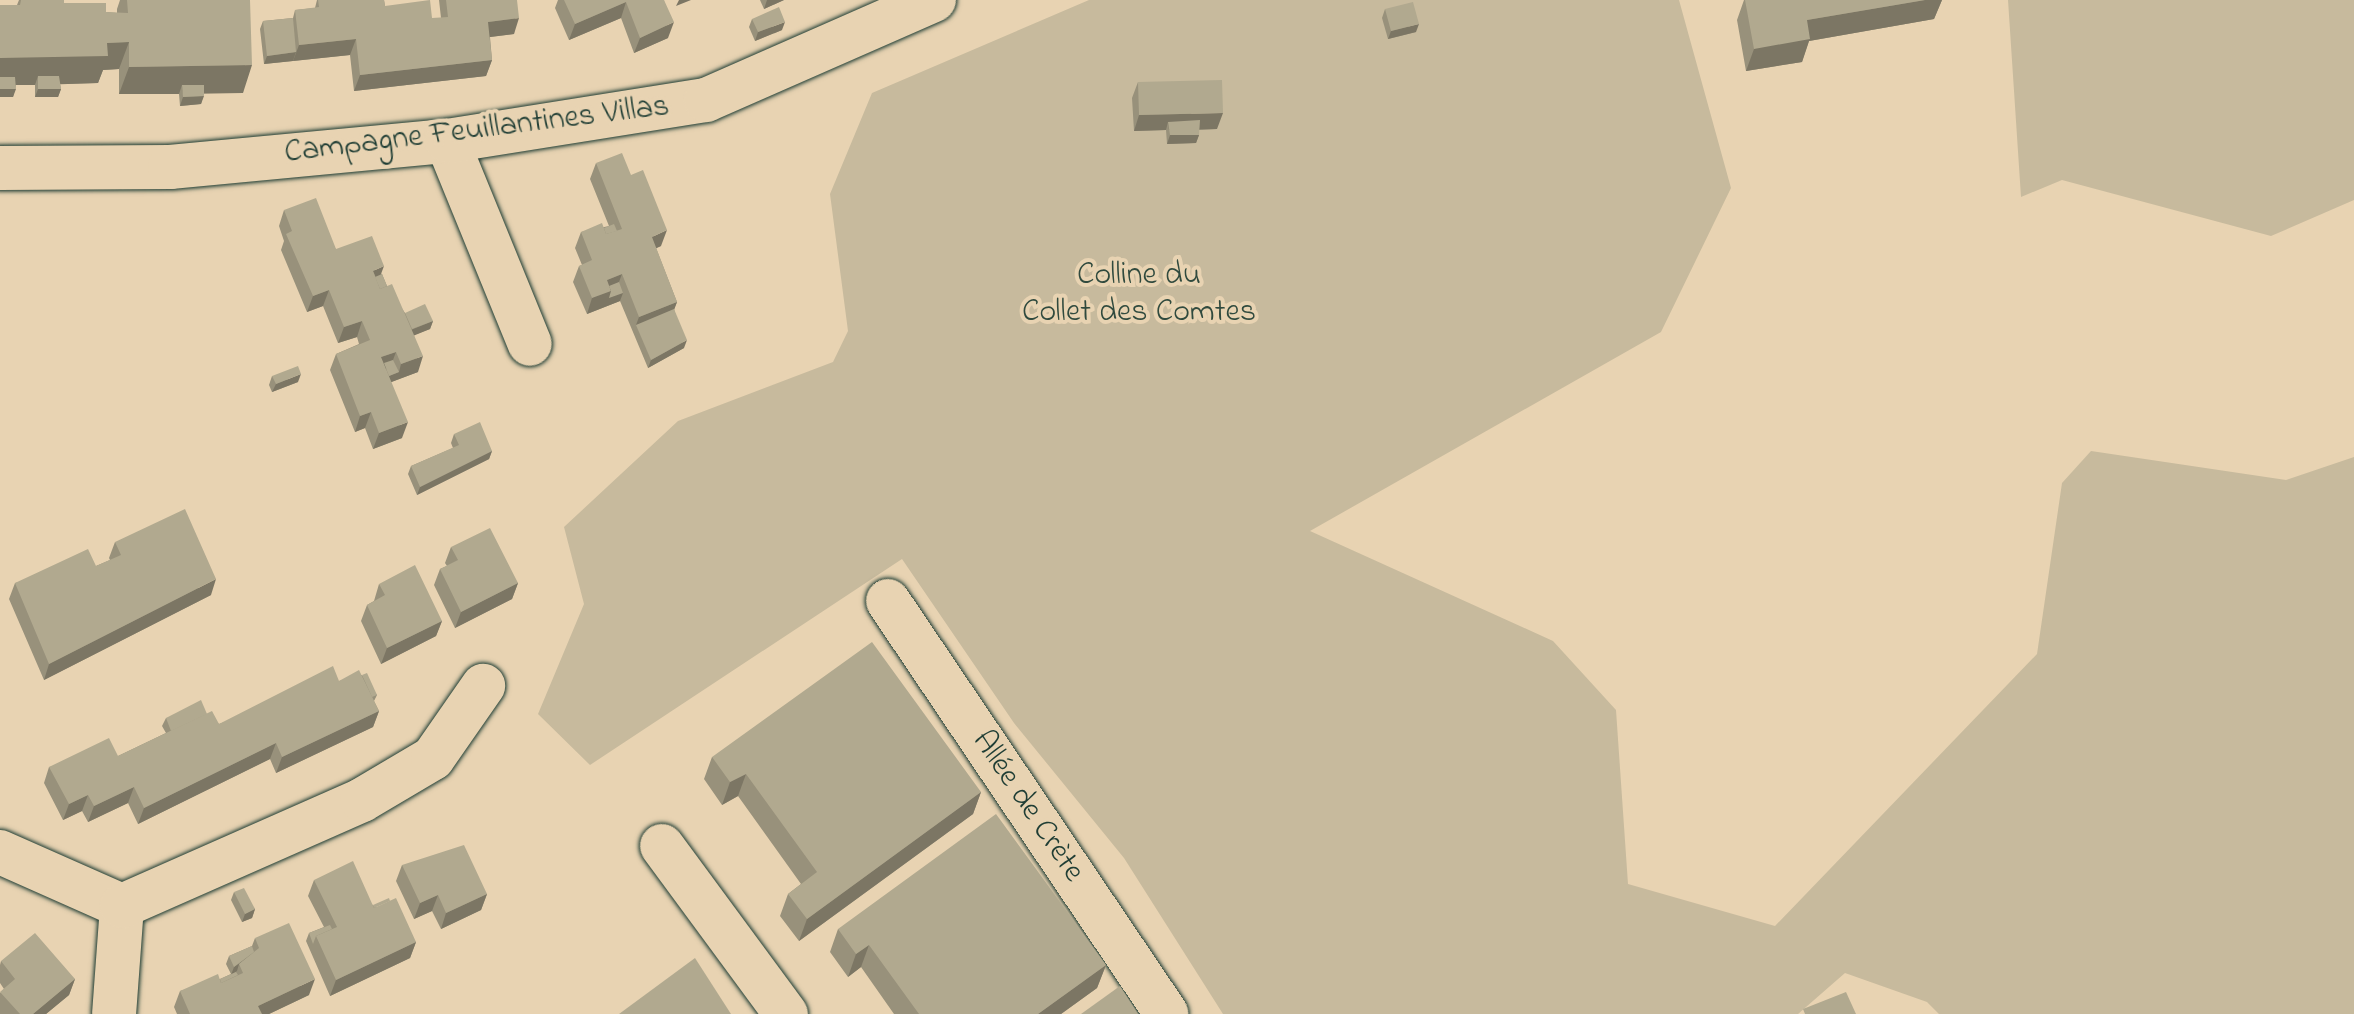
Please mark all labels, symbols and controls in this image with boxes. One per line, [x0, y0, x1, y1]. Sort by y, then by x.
street label: Campagne Feuillantines Villas [282, 88, 672, 174]
park label: Colline du Collet des Comtes [1022, 258, 1256, 333]
street label: Allée de Crète [962, 724, 1092, 890]

